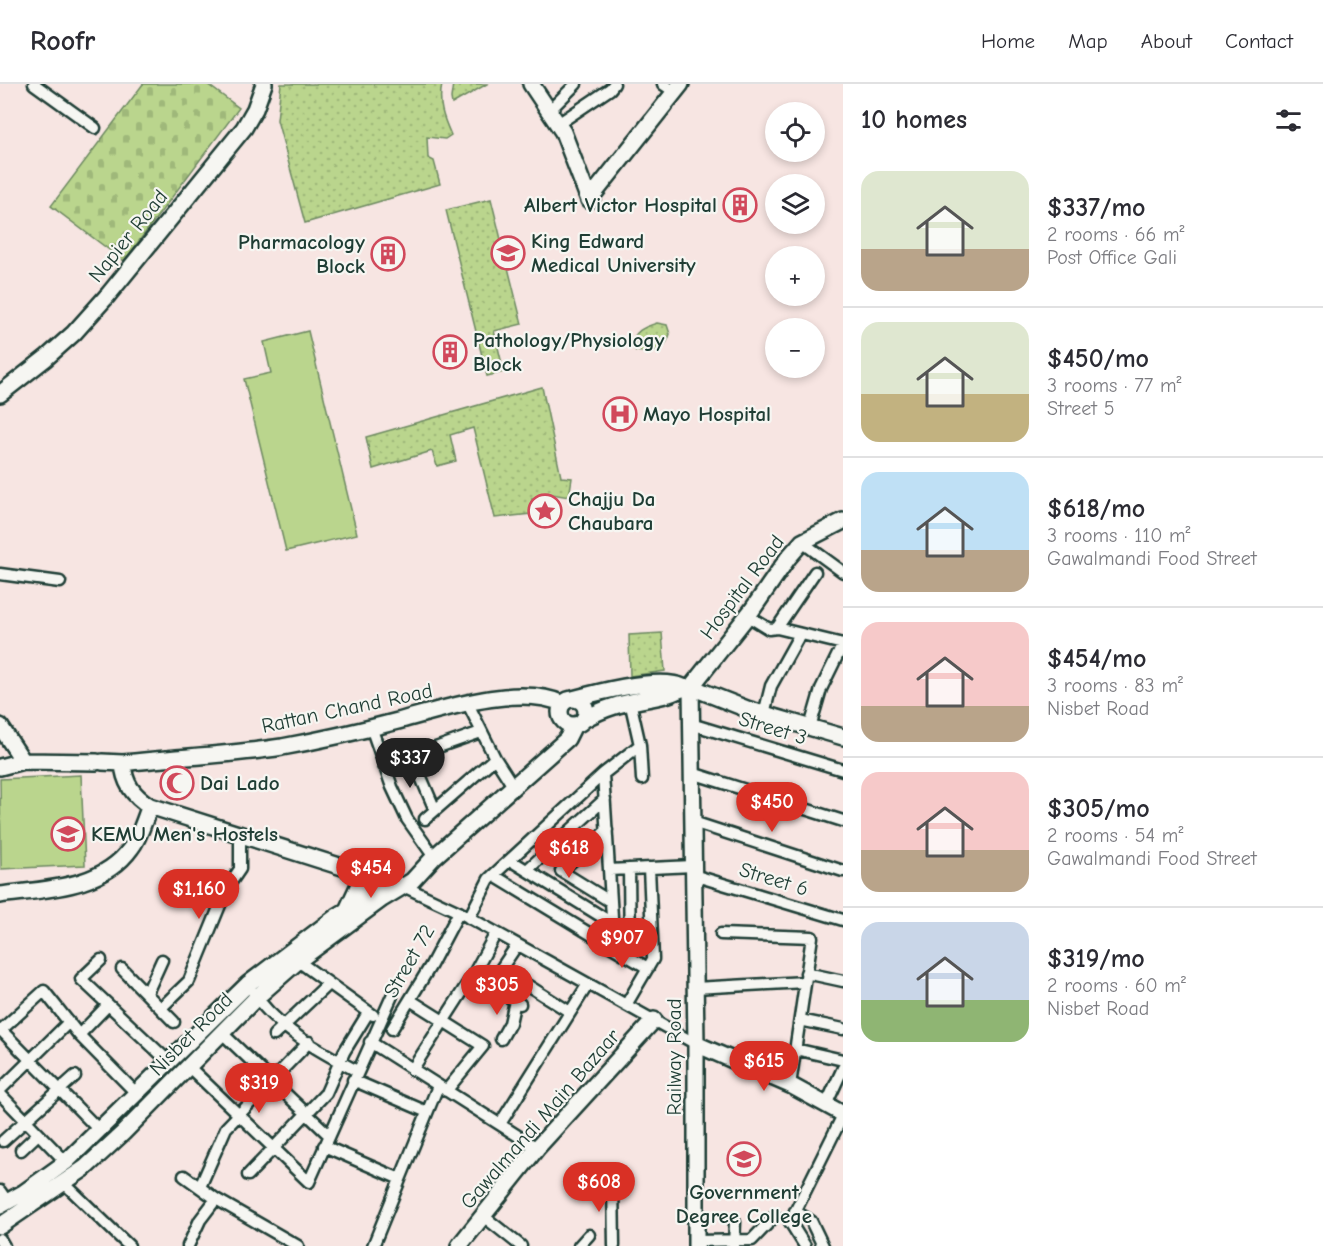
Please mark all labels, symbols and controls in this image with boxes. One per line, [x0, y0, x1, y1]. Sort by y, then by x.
text: Roofr [30, 25, 95, 57]
text: Home [981, 29, 1035, 53]
text: Map [1068, 29, 1108, 53]
text: About [1141, 29, 1192, 53]
text: Contact [1225, 29, 1293, 53]
map controls [765, 102, 825, 378]
button: locate [765, 102, 825, 162]
icon: filters [1272, 104, 1305, 137]
text: 10 homes [861, 105, 967, 135]
button: layers [765, 174, 825, 234]
street label: Napier Road [83, 185, 173, 287]
building icon: Albert Victor Hospital [722, 187, 758, 223]
place label: Albert Victor Hospital [524, 193, 717, 217]
text: $337/mo [1047, 193, 1146, 223]
icon: home [909, 195, 981, 267]
text: 2 rooms · 66 m² [1047, 223, 1185, 246]
place label: King Edward Medical University [531, 229, 696, 277]
place label: Pharmacology Block [238, 230, 366, 278]
school or university icon: King Edward Medical University [490, 235, 526, 271]
building icon: Pharmacology Block [370, 236, 406, 272]
button: + [765, 246, 825, 306]
text: Post Office Gali [1047, 246, 1177, 269]
button: − [765, 318, 825, 378]
place label: Pathology/Physiology Block [473, 328, 665, 376]
building icon: Pathology/Physiology Block [432, 334, 468, 370]
text: $450/mo [1047, 344, 1149, 374]
icon: home [909, 346, 981, 418]
text: 3 rooms · 77 m² [1047, 374, 1181, 397]
hospital icon: Mayo Hospital [602, 396, 638, 432]
text: Street 5 [1047, 397, 1115, 420]
place label: Mayo Hospital [643, 402, 771, 426]
place label: Chajju Da Chaubara [568, 487, 655, 535]
place icon: Chajju Da Chaubara [527, 493, 563, 529]
text: $618/mo [1047, 494, 1145, 524]
icon: home [909, 496, 981, 568]
text: 3 rooms · 110 m² [1047, 524, 1191, 547]
street label: Hospital Road [695, 530, 789, 644]
text: Gawalmandi Food Street [1047, 547, 1257, 570]
text: $454/mo [1047, 644, 1146, 674]
icon: home [909, 646, 981, 718]
text: 3 rooms · 83 m² [1047, 674, 1183, 697]
street label: Rattan Chand Road [259, 678, 435, 738]
text: Nisbet Road [1047, 697, 1149, 720]
street label: Street 3 [736, 706, 810, 750]
pin: $337 [374, 738, 446, 789]
text: $337 [390, 746, 430, 769]
mosque icon: Dai Lado [159, 765, 195, 801]
place label: Dai Lado [200, 771, 280, 795]
pin: $450 [736, 782, 808, 833]
text: $450 [750, 790, 794, 813]
text: $305/mo [1047, 794, 1150, 824]
icon: home [909, 796, 981, 868]
school or university icon: KEMU Men's Hostels [50, 816, 86, 852]
place label: KEMU Men's Hostels [91, 822, 278, 846]
text: 2 rooms · 54 m² [1047, 824, 1183, 847]
pin: $618 [533, 828, 605, 879]
text: $618 [549, 836, 589, 859]
text: Gawalmandi Food Street [1047, 847, 1257, 870]
pin: $454 [335, 848, 407, 899]
text: $454 [350, 856, 392, 879]
street label: Street 6 [737, 857, 811, 901]
pin: $1,160 [150, 869, 248, 920]
text: $1,160 [172, 877, 226, 900]
pin: $907 [586, 918, 658, 969]
street label: Street 72 [378, 920, 440, 1002]
text: $907 [601, 926, 643, 949]
text: $319/mo [1047, 944, 1145, 974]
icon: home [909, 946, 981, 1018]
pin: $305 [461, 965, 533, 1016]
text: $305 [475, 973, 519, 996]
text: 2 rooms · 60 m² [1047, 974, 1186, 997]
street label: Nisbet Road [145, 988, 237, 1080]
text: Nisbet Road [1047, 997, 1149, 1020]
street label: Railway Road [662, 998, 686, 1116]
street label: Gawalmandi Main Bazaar [455, 1024, 625, 1214]
pin: $615 [728, 1041, 800, 1092]
text: $615 [744, 1049, 784, 1072]
pin: $319 [223, 1063, 295, 1114]
text: $319 [239, 1071, 279, 1094]
school or university icon: Government Degree College [726, 1141, 762, 1177]
pin: $608 [563, 1162, 635, 1213]
text: $608 [577, 1170, 621, 1193]
place label: Government Degree College [676, 1180, 812, 1228]

